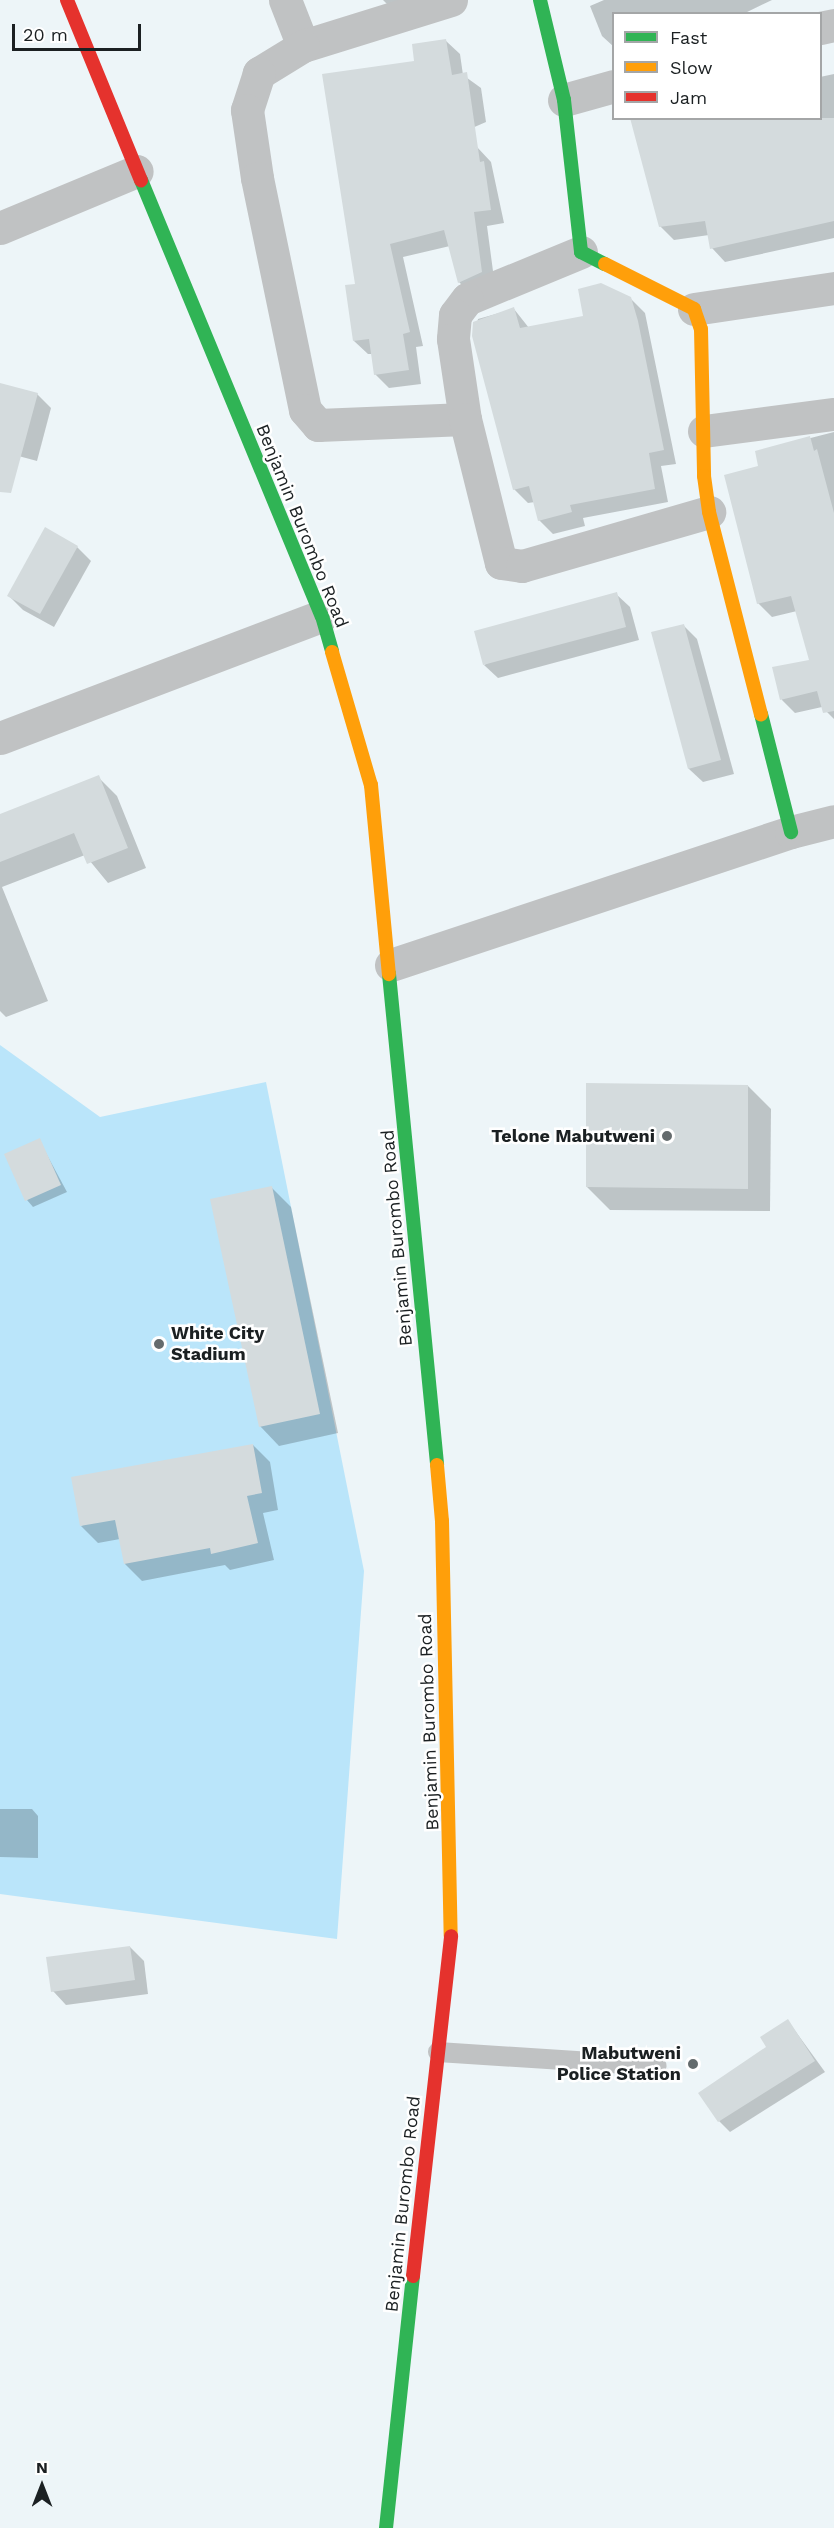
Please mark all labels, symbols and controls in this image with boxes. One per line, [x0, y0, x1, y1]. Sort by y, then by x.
scale bar [15, 12, 144, 50]
legend [612, 12, 822, 120]
text: 20 m [23, 24, 68, 45]
text: Fast [670, 27, 707, 48]
text: Slow [670, 57, 713, 78]
text: Jam [670, 87, 707, 108]
street label: Benjamin Burombo Road [251, 421, 353, 631]
place label: Telone Mabutweni [491, 1125, 655, 1147]
street label: Benjamin Burombo Road [377, 1129, 417, 1347]
marker: Telone Mabutweni [660, 1129, 674, 1143]
place label: White City Stadium [171, 1323, 264, 1366]
marker: White City Stadium [152, 1337, 166, 1351]
street label: Benjamin Burombo Road [414, 1613, 444, 1831]
place label: Mabutweni Police Station [557, 2043, 681, 2086]
marker: Mabutweni Police Station [686, 2057, 700, 2071]
street label: Benjamin Burombo Road [381, 2095, 425, 2313]
north arrow [12, 2456, 72, 2516]
text: N [36, 2458, 48, 2477]

